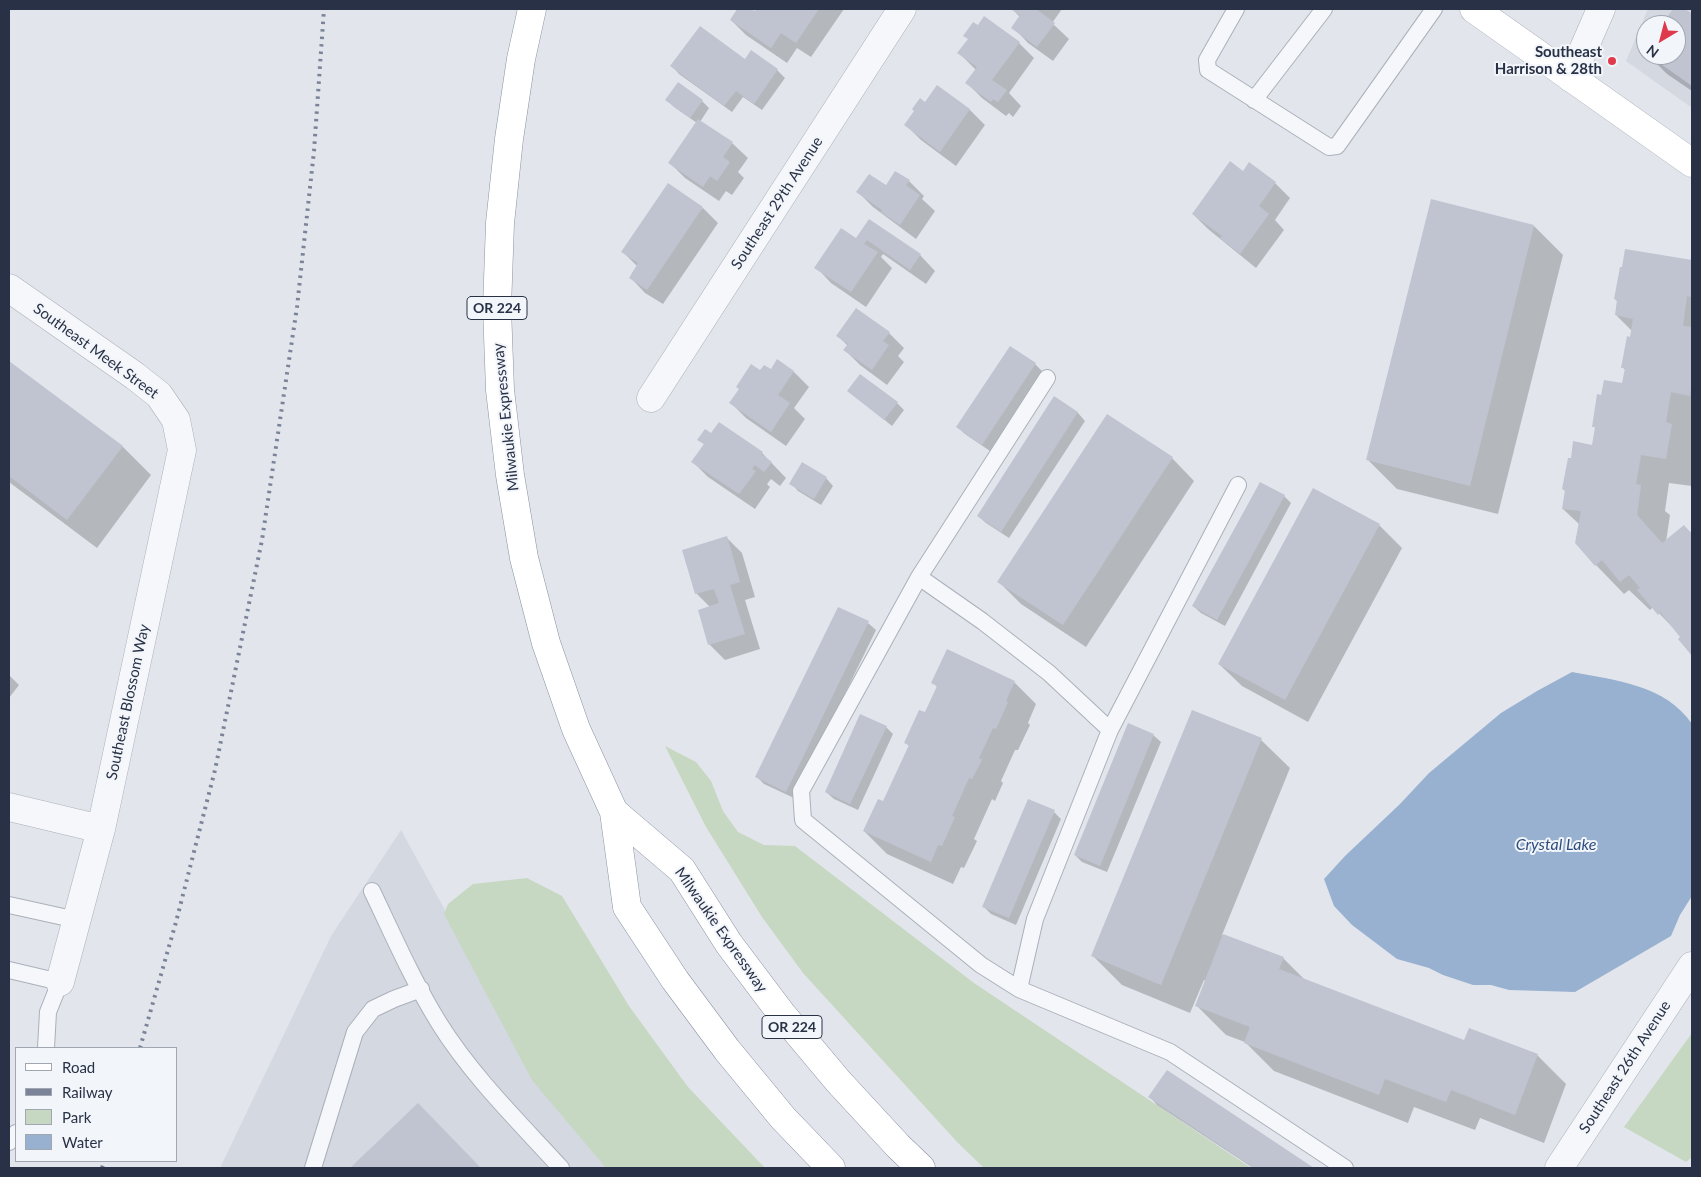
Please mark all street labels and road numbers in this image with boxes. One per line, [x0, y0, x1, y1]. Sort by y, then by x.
street label: Southeast 29th Avenue [727, 133, 827, 273]
road number: OR 224 [467, 296, 527, 320]
street label: Southeast Meek Street [30, 300, 162, 402]
street label: Milwaukie Expressway [489, 342, 523, 492]
street label: Southeast Blossom Way [103, 622, 153, 782]
street label: Milwaukie Expressway [671, 864, 771, 996]
street label: Southeast 26th Avenue [1575, 997, 1675, 1137]
road number: OR 224 [762, 1016, 822, 1038]

